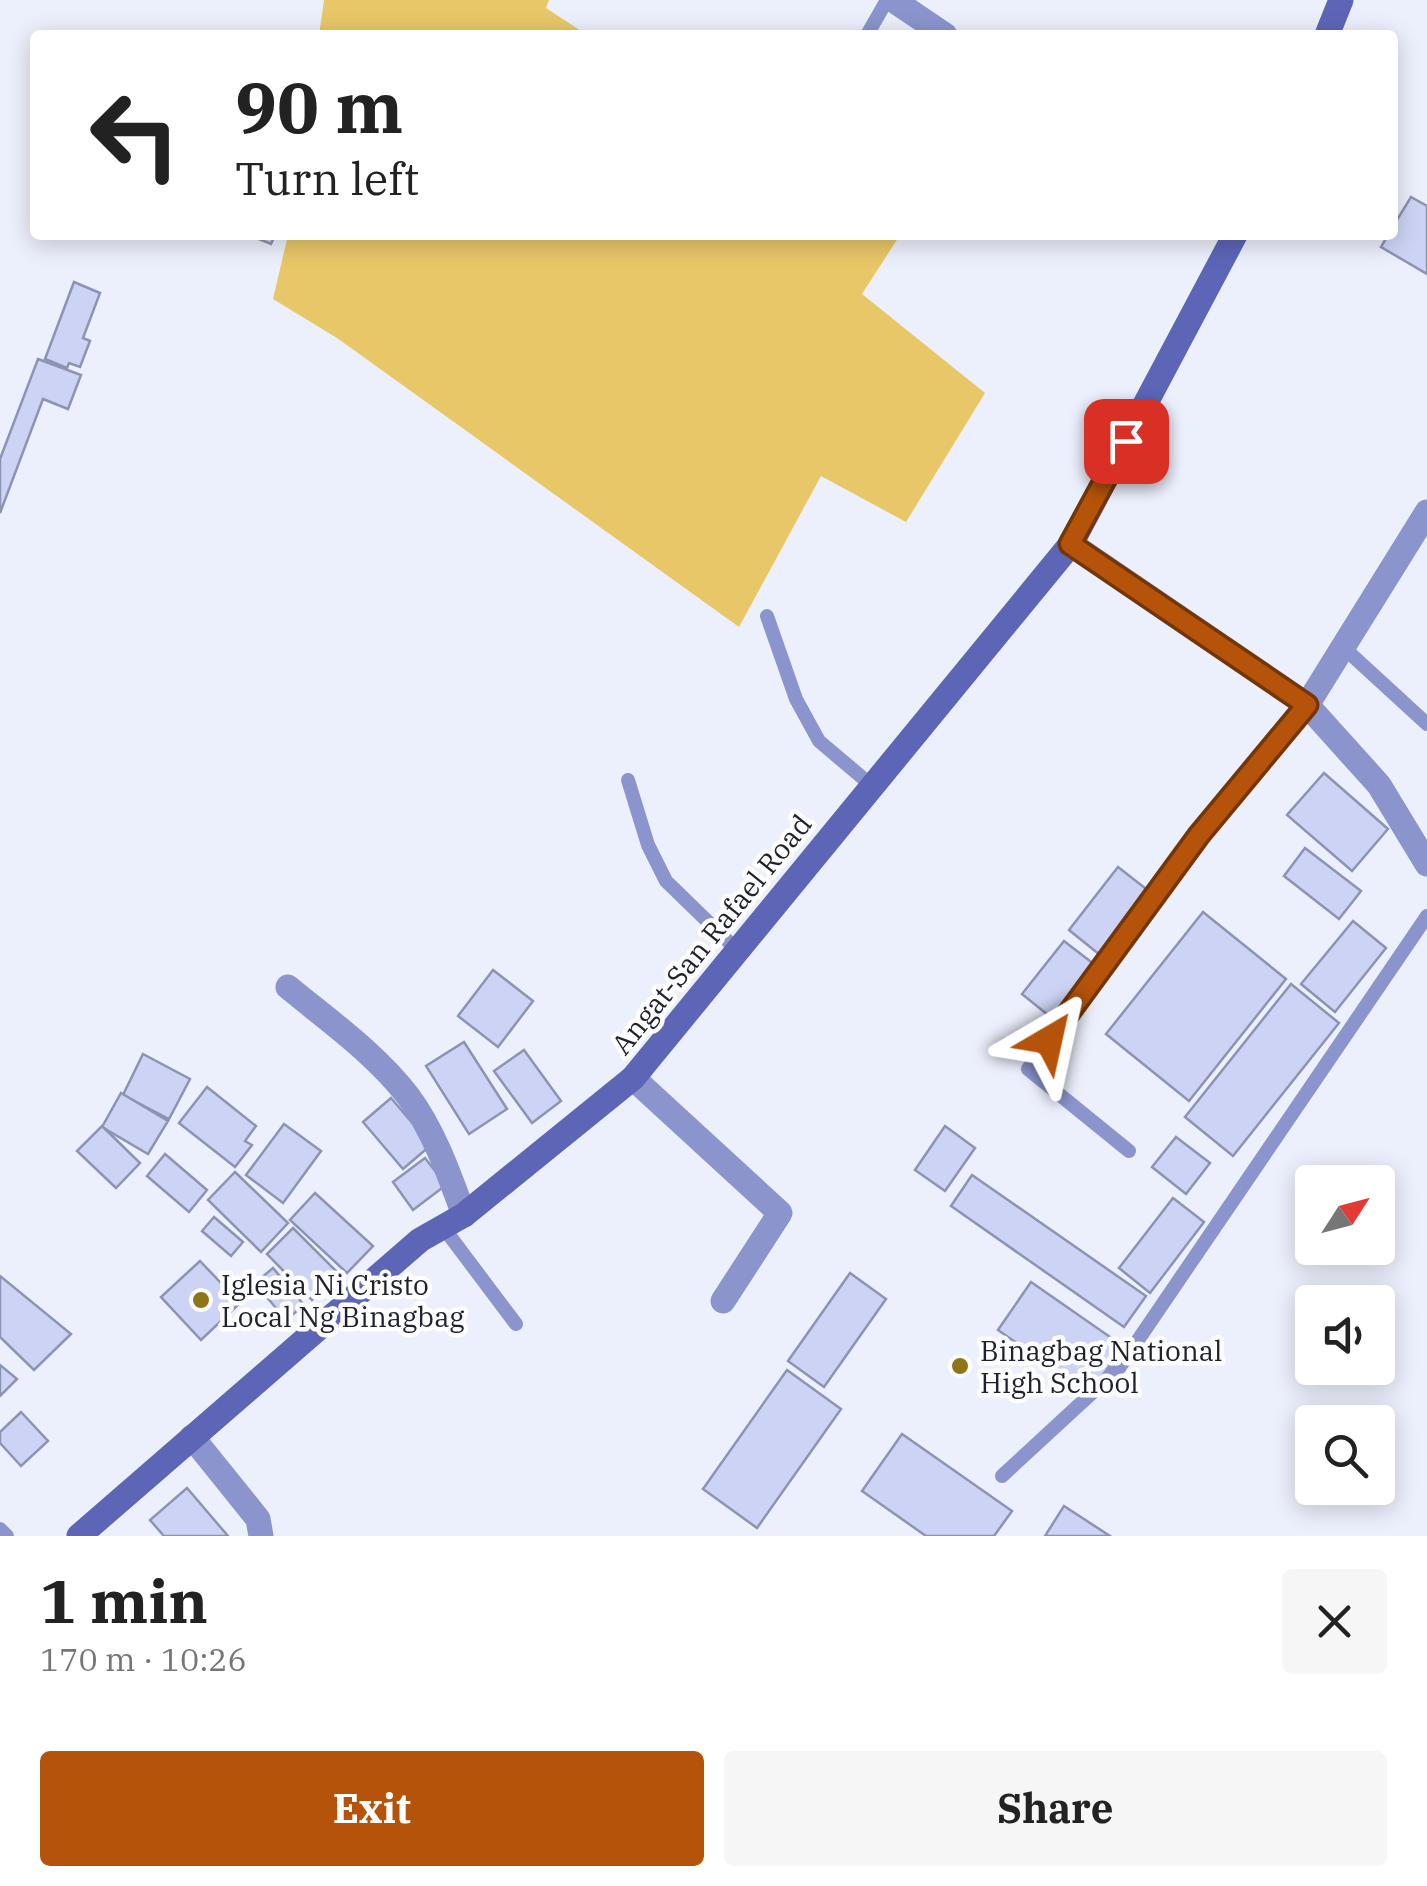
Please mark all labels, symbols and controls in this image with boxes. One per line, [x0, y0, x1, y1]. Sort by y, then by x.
text: 90 m [235, 61, 403, 152]
icon: left [70, 70, 200, 200]
text: Turn left [235, 149, 419, 207]
pin [1084, 399, 1169, 484]
icon: arrive [1099, 414, 1154, 469]
street label: Angat-San Rafael Road [603, 806, 819, 1062]
position arrow [997, 988, 1101, 1092]
north arrow [1295, 1165, 1395, 1265]
map controls [1295, 1165, 1395, 1505]
place label: Iglesia Ni Cristo Local Ng Binagbag [221, 1266, 465, 1335]
button: sound [1295, 1285, 1395, 1385]
marker: Iglesia Ni Cristo Local Ng Binagbag [190, 1289, 212, 1311]
place label: Binagbag National High School [980, 1332, 1222, 1401]
marker: Binagbag National High School [949, 1355, 971, 1377]
button: search [1295, 1405, 1395, 1505]
text: 1 min [40, 1561, 208, 1640]
button: close [1282, 1569, 1387, 1674]
text: 170 m · 10:26 [40, 1638, 247, 1680]
button: Exit [40, 1751, 704, 1866]
button: Share [724, 1751, 1387, 1866]

